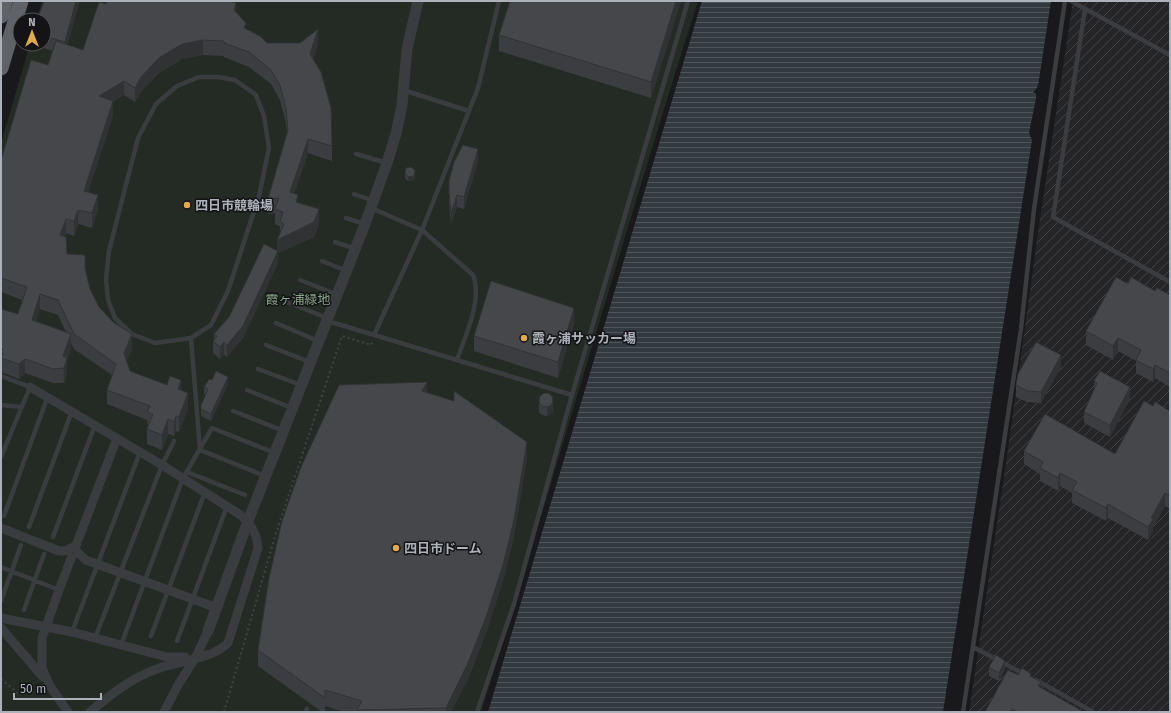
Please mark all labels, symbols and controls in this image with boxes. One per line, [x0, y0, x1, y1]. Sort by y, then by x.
north arrow [12, 12, 52, 52]
text: N [28, 16, 36, 29]
place label: 四日市競輪場 [195, 198, 273, 213]
marker: 四日市競輪場 [182, 200, 192, 210]
park label: 霞ヶ浦緑地 [265, 292, 331, 307]
place label: 霞ヶ浦サッカー場 [532, 331, 636, 346]
marker: 霞ヶ浦サッカー場 [519, 333, 529, 343]
place label: 四日市ドーム [404, 541, 482, 556]
marker: 四日市ドーム [391, 543, 401, 553]
scale bar [14, 675, 101, 701]
text: 50 m [20, 682, 46, 696]

